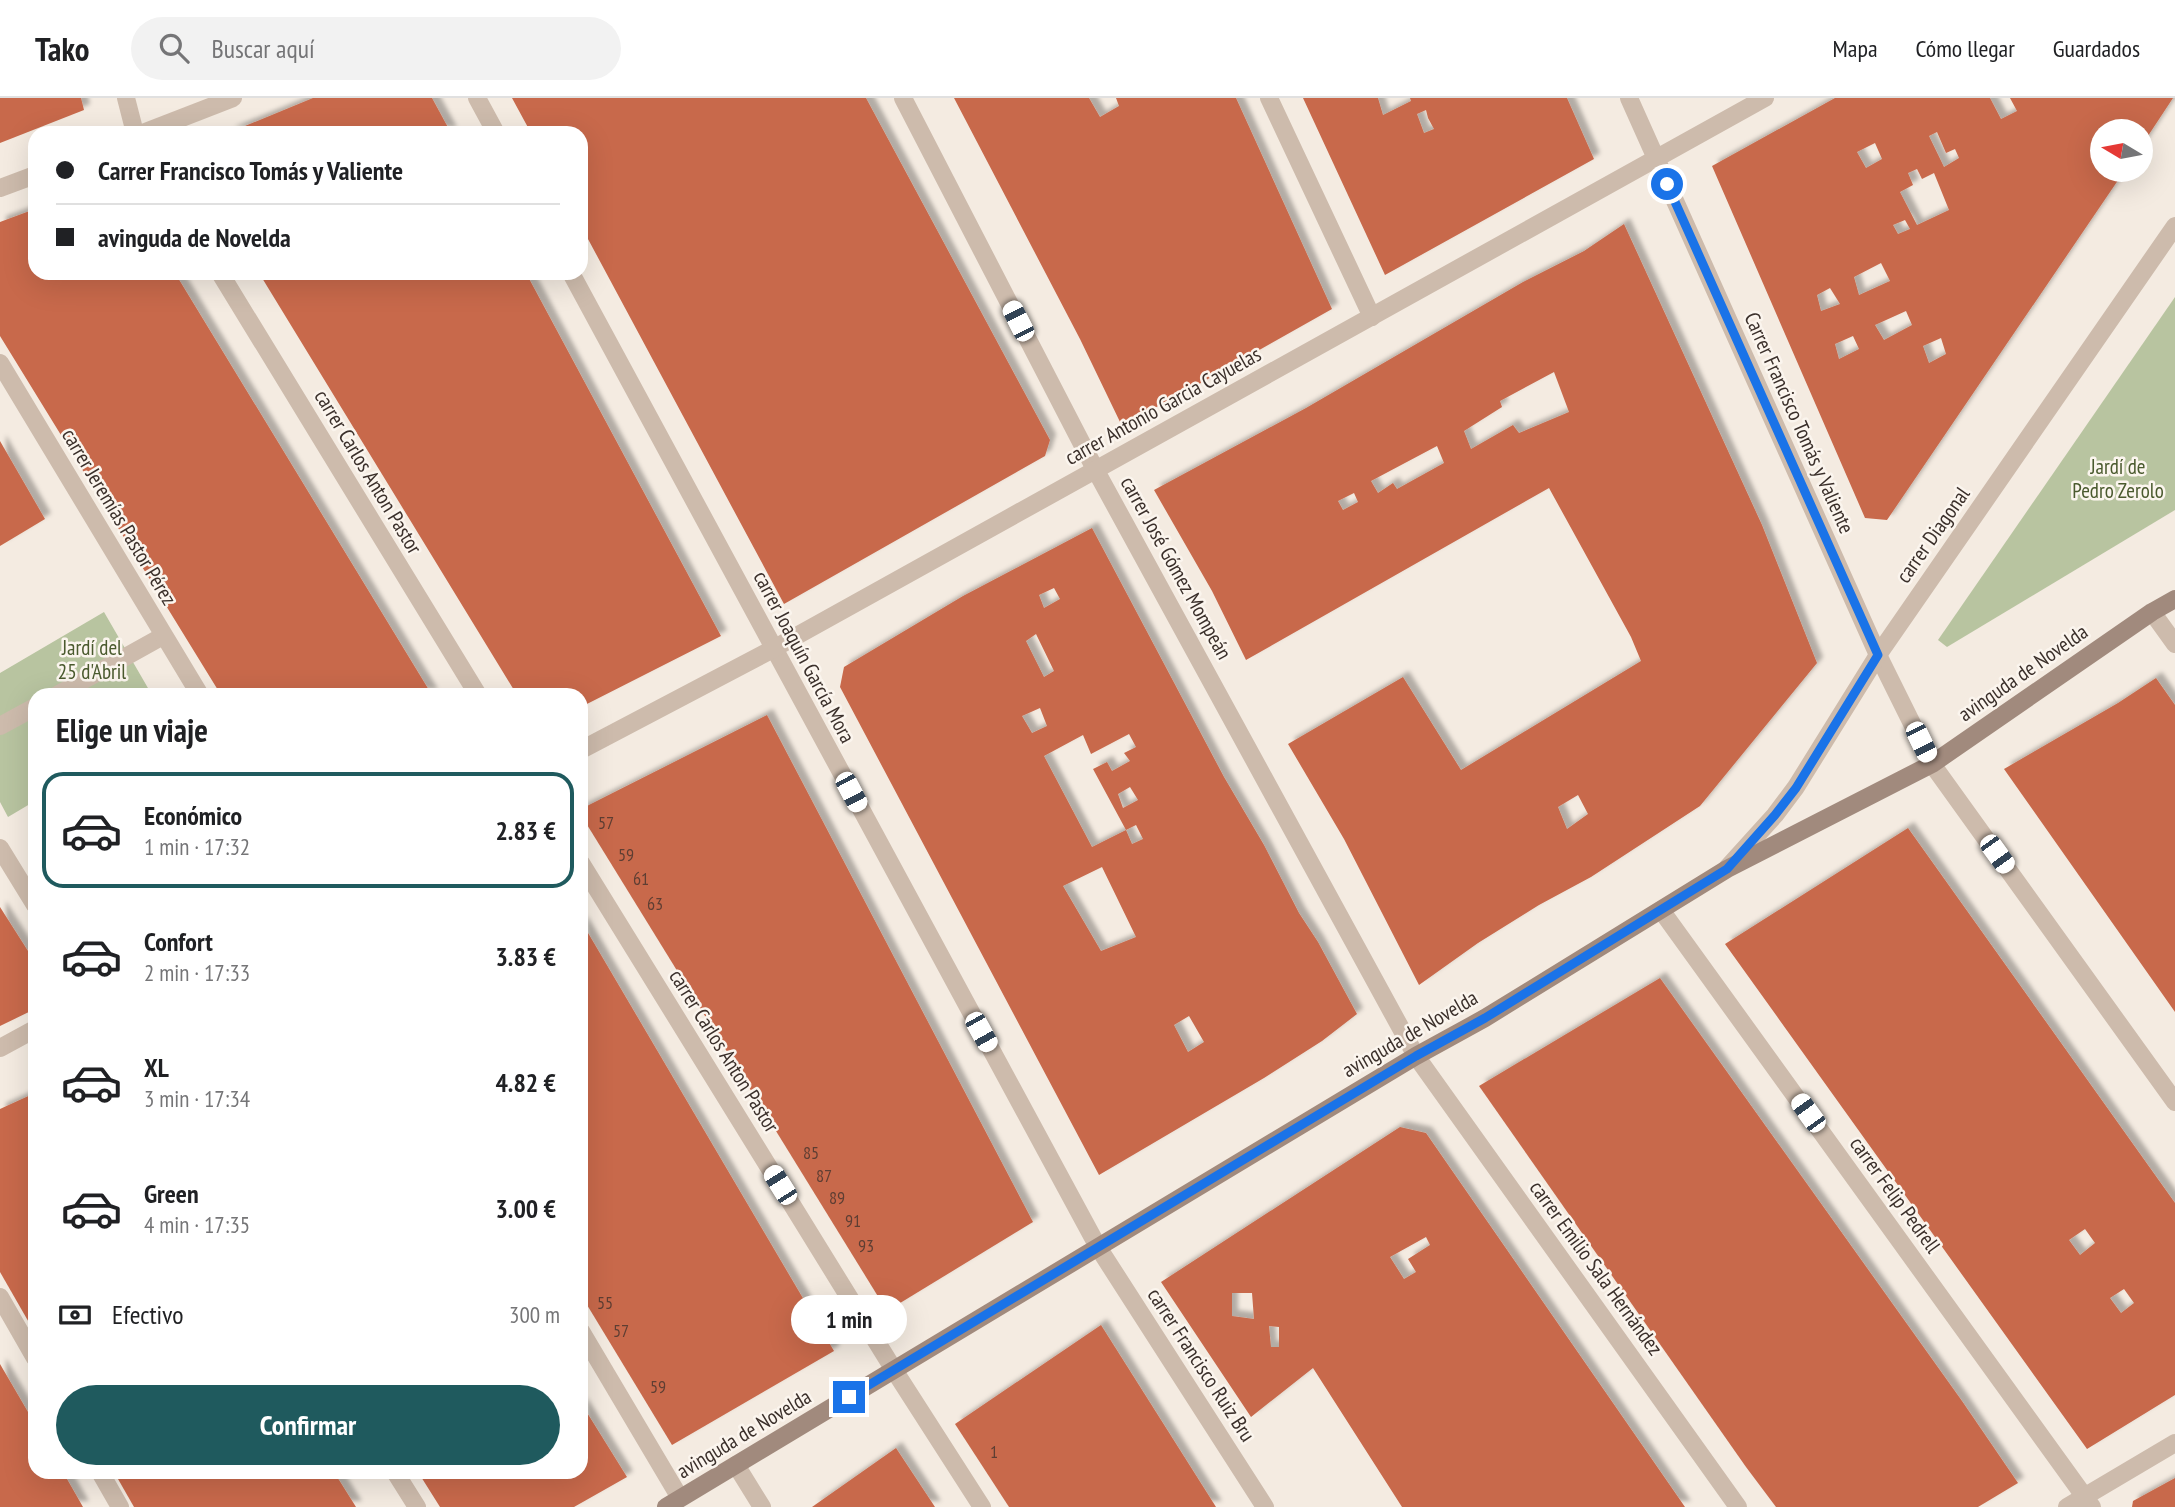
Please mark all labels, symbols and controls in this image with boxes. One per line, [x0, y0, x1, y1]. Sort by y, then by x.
search box [131, 17, 621, 80]
text: Tako [35, 27, 89, 70]
icon: search [155, 29, 193, 67]
text: Buscar aquí [211, 32, 315, 65]
text: Mapa [1833, 33, 1878, 64]
text: Cómo llegar [1916, 33, 2015, 64]
text: Guardados [2053, 33, 2140, 64]
north arrow [2090, 119, 2152, 182]
map controls [2090, 119, 2153, 182]
text: Carrer Francisco Tomás y Valiente [98, 154, 403, 187]
route start [1651, 168, 1683, 200]
text: avinguda de Novelda [98, 221, 291, 254]
car [1000, 298, 1037, 344]
street label: Carrer Francisco Tomás y Valiente [1738, 308, 1860, 538]
street label: carrer Antonio Garcia Cayuelas [1060, 340, 1266, 471]
street label: carrer Carlos Anton Pastor [309, 385, 428, 559]
street label: carrer Jeremías Pastor Pérez [56, 424, 183, 610]
park label: Jardí de Pedro Zerolo [2072, 453, 2164, 504]
street label: carrer José Gómez Mompeán [1115, 471, 1238, 664]
street label: carrer Diagonal [1890, 481, 1976, 588]
street label: carrer Joaquín García Mora [748, 566, 861, 748]
street label: avinguda de Novelda [1953, 618, 2093, 727]
park label: Jardí del 25 d'Abril [58, 634, 126, 685]
text: Elige un viaje [56, 709, 208, 751]
car [1903, 719, 1940, 765]
car [832, 769, 871, 815]
icon: car [60, 799, 123, 862]
text: Económico [144, 799, 242, 832]
house number: 57 [598, 811, 614, 834]
text: 2.83 € [495, 814, 556, 847]
car [1977, 831, 2018, 877]
text: 1 min · 17:32 [144, 832, 250, 861]
house number: 59 [618, 843, 634, 866]
house number: 61 [633, 867, 649, 890]
house number: 63 [647, 892, 663, 915]
icon: car [60, 925, 123, 988]
text: Confort [144, 925, 213, 958]
text: 3.83 € [495, 940, 556, 973]
text: 2 min · 17:33 [144, 958, 250, 987]
street label: carrer Carlos Anton Pastor [663, 964, 786, 1137]
street label: avinguda de Novelda [1337, 984, 1482, 1083]
car [962, 1009, 1001, 1055]
icon: car [60, 1051, 123, 1114]
text: XL [144, 1051, 169, 1084]
text: 4.82 € [495, 1066, 556, 1099]
text: 3 min · 17:34 [144, 1084, 250, 1113]
car [1788, 1090, 1829, 1136]
street label: carrer Felip Pedrell [1844, 1131, 1947, 1258]
house number: 85 [803, 1141, 819, 1164]
car [760, 1162, 801, 1208]
house number: 87 [816, 1164, 832, 1187]
street label: carrer Emilio Sala Hernández [1524, 1175, 1669, 1360]
icon: car [60, 1177, 123, 1240]
text: Green [144, 1177, 199, 1210]
house number: 89 [829, 1186, 845, 1209]
text: 3.00 € [495, 1192, 556, 1225]
house number: 91 [845, 1209, 861, 1232]
text: 4 min · 17:35 [144, 1210, 250, 1239]
house number: 93 [858, 1234, 874, 1257]
street label: carrer Francisco Ruiz Bru [1142, 1283, 1261, 1447]
house number: 55 [597, 1291, 613, 1314]
icon: cash [56, 1296, 94, 1334]
callout: 1 min [791, 1296, 907, 1344]
text: Efectivo [112, 1298, 184, 1331]
text: 300 m [509, 1300, 560, 1329]
text: 1 min [826, 1305, 872, 1334]
house number: 57 [613, 1319, 629, 1342]
house number: 59 [650, 1375, 666, 1398]
route end [833, 1381, 865, 1413]
street label: avinguda de Novelda [672, 1383, 816, 1484]
button: Confirmar [56, 1385, 560, 1465]
house number: 1 [990, 1440, 998, 1463]

